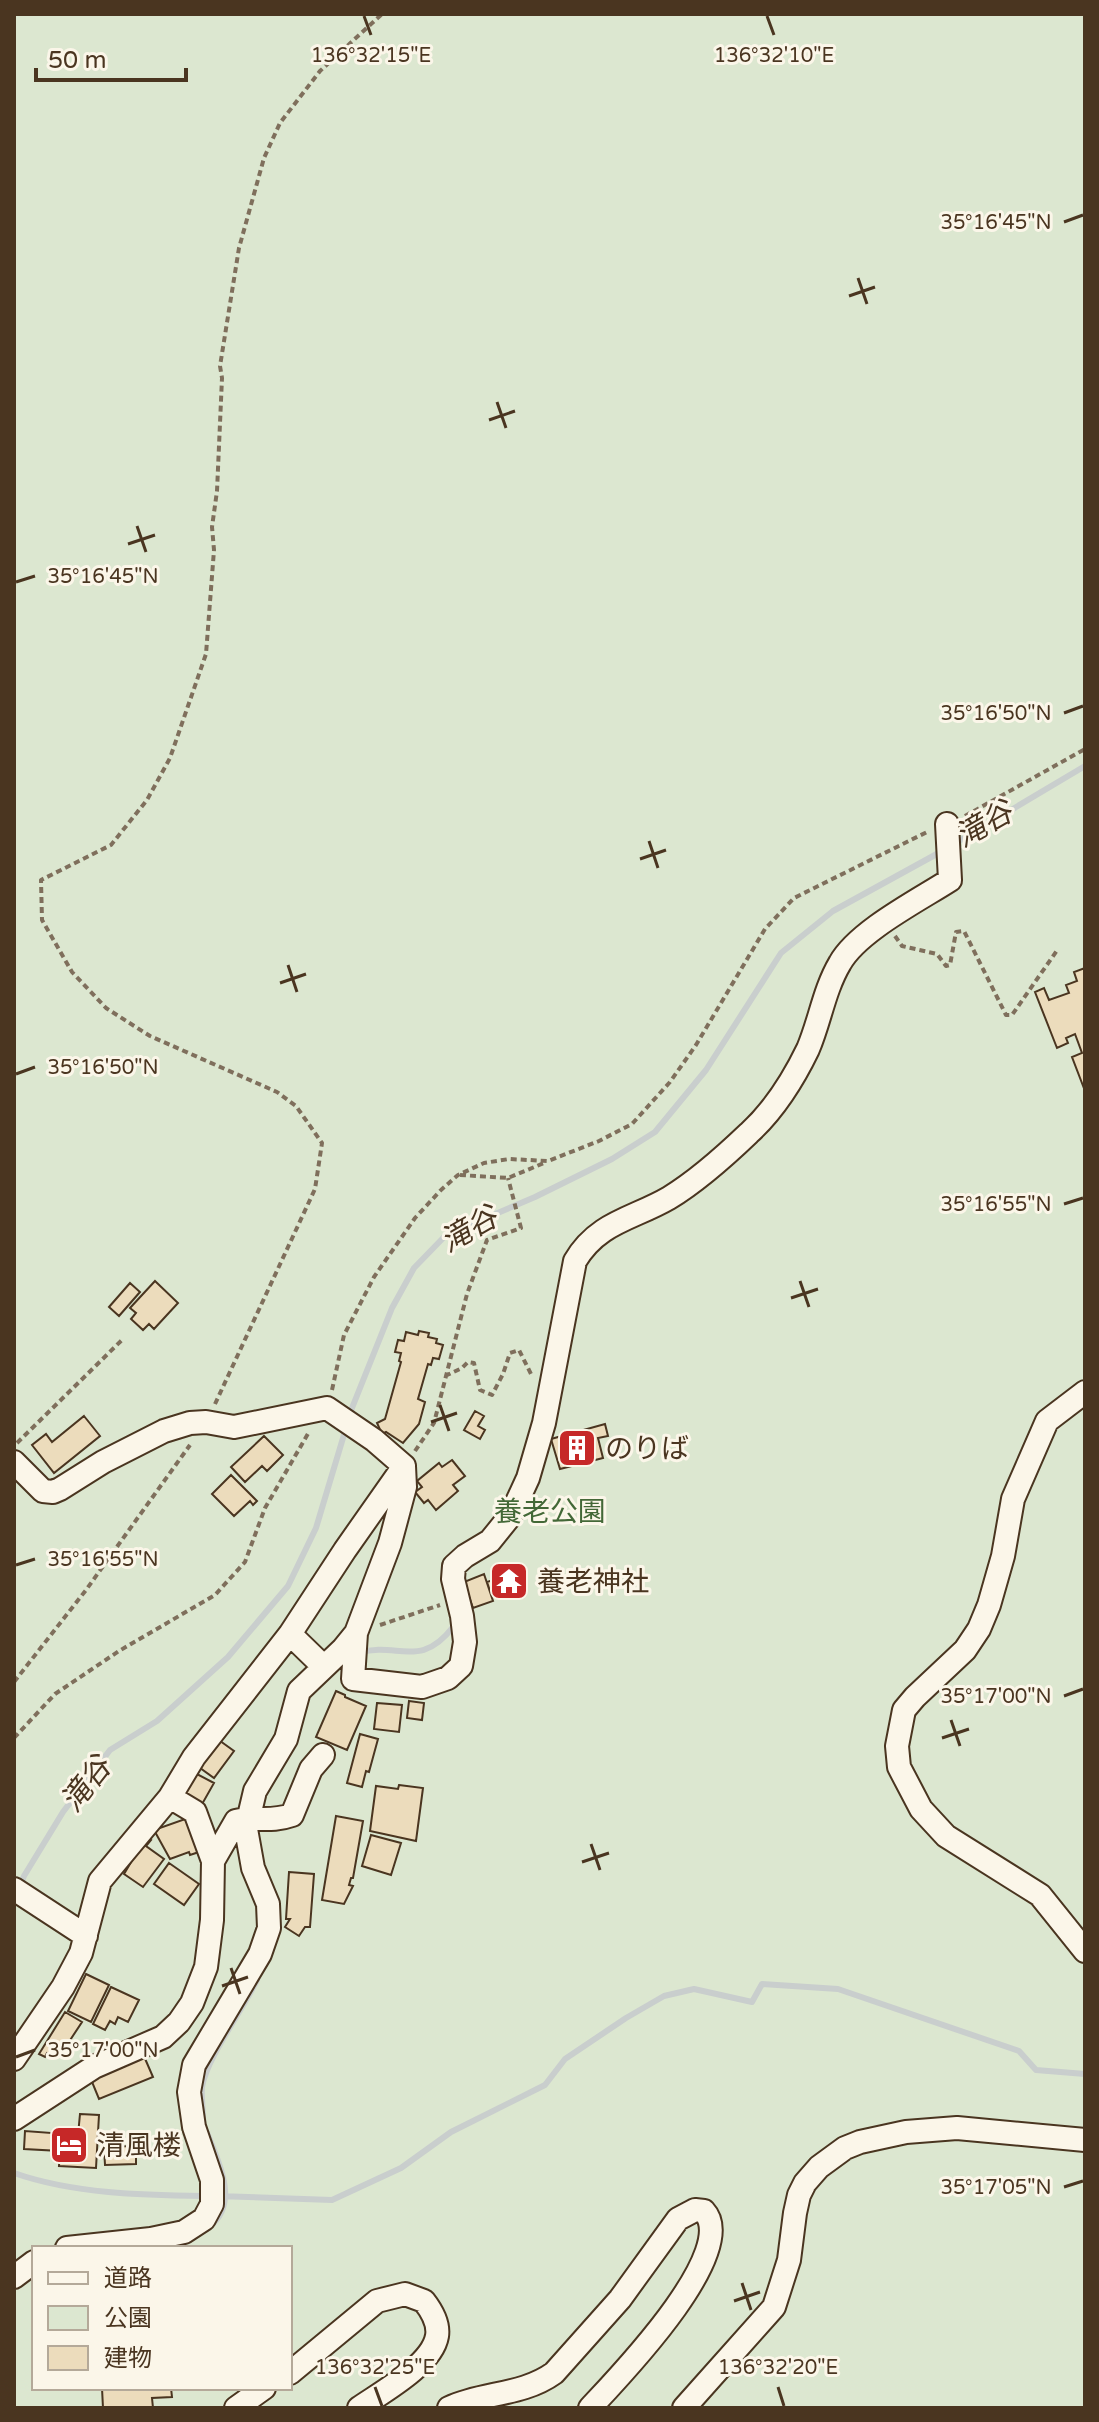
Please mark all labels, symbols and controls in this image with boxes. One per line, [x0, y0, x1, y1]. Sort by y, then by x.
scale bar [36, 32, 186, 82]
text: 136°32'15"E [311, 44, 431, 68]
text: 136°32'10"E [714, 44, 834, 68]
text: 50 m [48, 46, 106, 75]
text: 35°16'45"N [940, 211, 1052, 235]
text: 35°16'45"N [47, 565, 159, 589]
text: 35°16'50"N [940, 702, 1052, 726]
water label: 滝谷 [949, 792, 1022, 855]
text: 35°16'50"N [47, 1056, 159, 1080]
text: 35°16'55"N [940, 1193, 1052, 1217]
water label: 滝谷 [434, 1197, 507, 1260]
building icon: のりば [556, 1427, 598, 1469]
place label: のりば [605, 1432, 689, 1466]
park label: 養老公園 [494, 1495, 606, 1529]
text: 35°16'55"N [47, 1548, 159, 1572]
temple icon: 養老神社 [488, 1560, 530, 1602]
place label: 養老神社 [537, 1565, 649, 1599]
text: 35°17'00"N [940, 1685, 1052, 1709]
water label: 滝谷 [53, 1747, 121, 1819]
text: 35°17'00"N [47, 2039, 159, 2063]
hotel icon: 清風楼 [48, 2124, 90, 2166]
place label: 清風楼 [97, 2129, 181, 2163]
text: 35°17'05"N [940, 2176, 1052, 2200]
legend [32, 2246, 292, 2390]
text: 道路 [104, 2264, 152, 2293]
text: 公園 [104, 2304, 152, 2333]
text: 建物 [104, 2344, 152, 2373]
text: 136°32'25"E [315, 2356, 435, 2380]
text: 136°32'20"E [718, 2356, 838, 2380]

